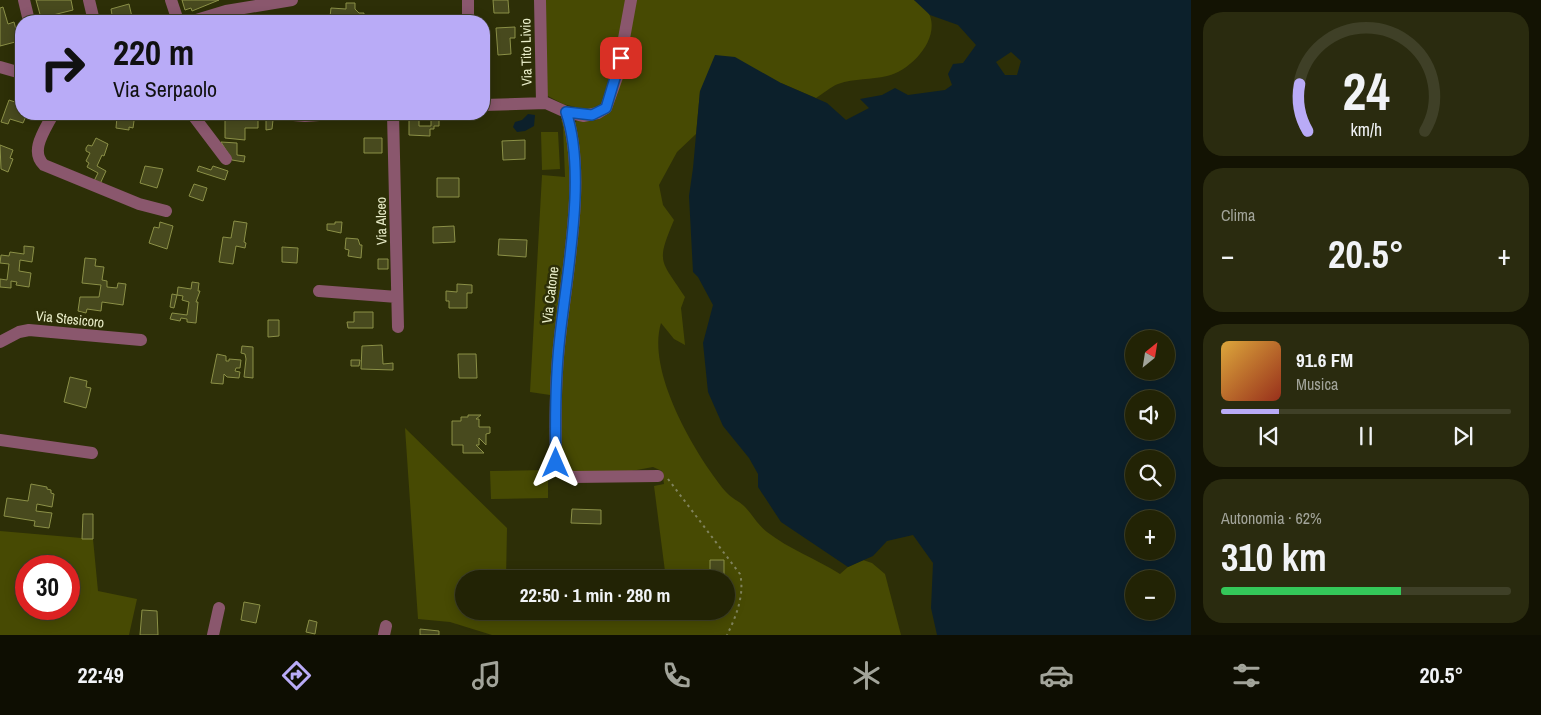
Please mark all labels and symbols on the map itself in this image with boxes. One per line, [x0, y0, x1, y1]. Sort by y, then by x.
street label: Via Tito Livio [516, 18, 536, 86]
pin [600, 37, 642, 79]
street label: Via Alceo [372, 197, 390, 245]
street label: Via Catone [538, 265, 562, 325]
street label: Via Stesicoro [35, 306, 105, 332]
north arrow [1125, 330, 1175, 380]
position arrow [529, 436, 581, 488]
speed limit sign: 30 [15, 555, 80, 620]

